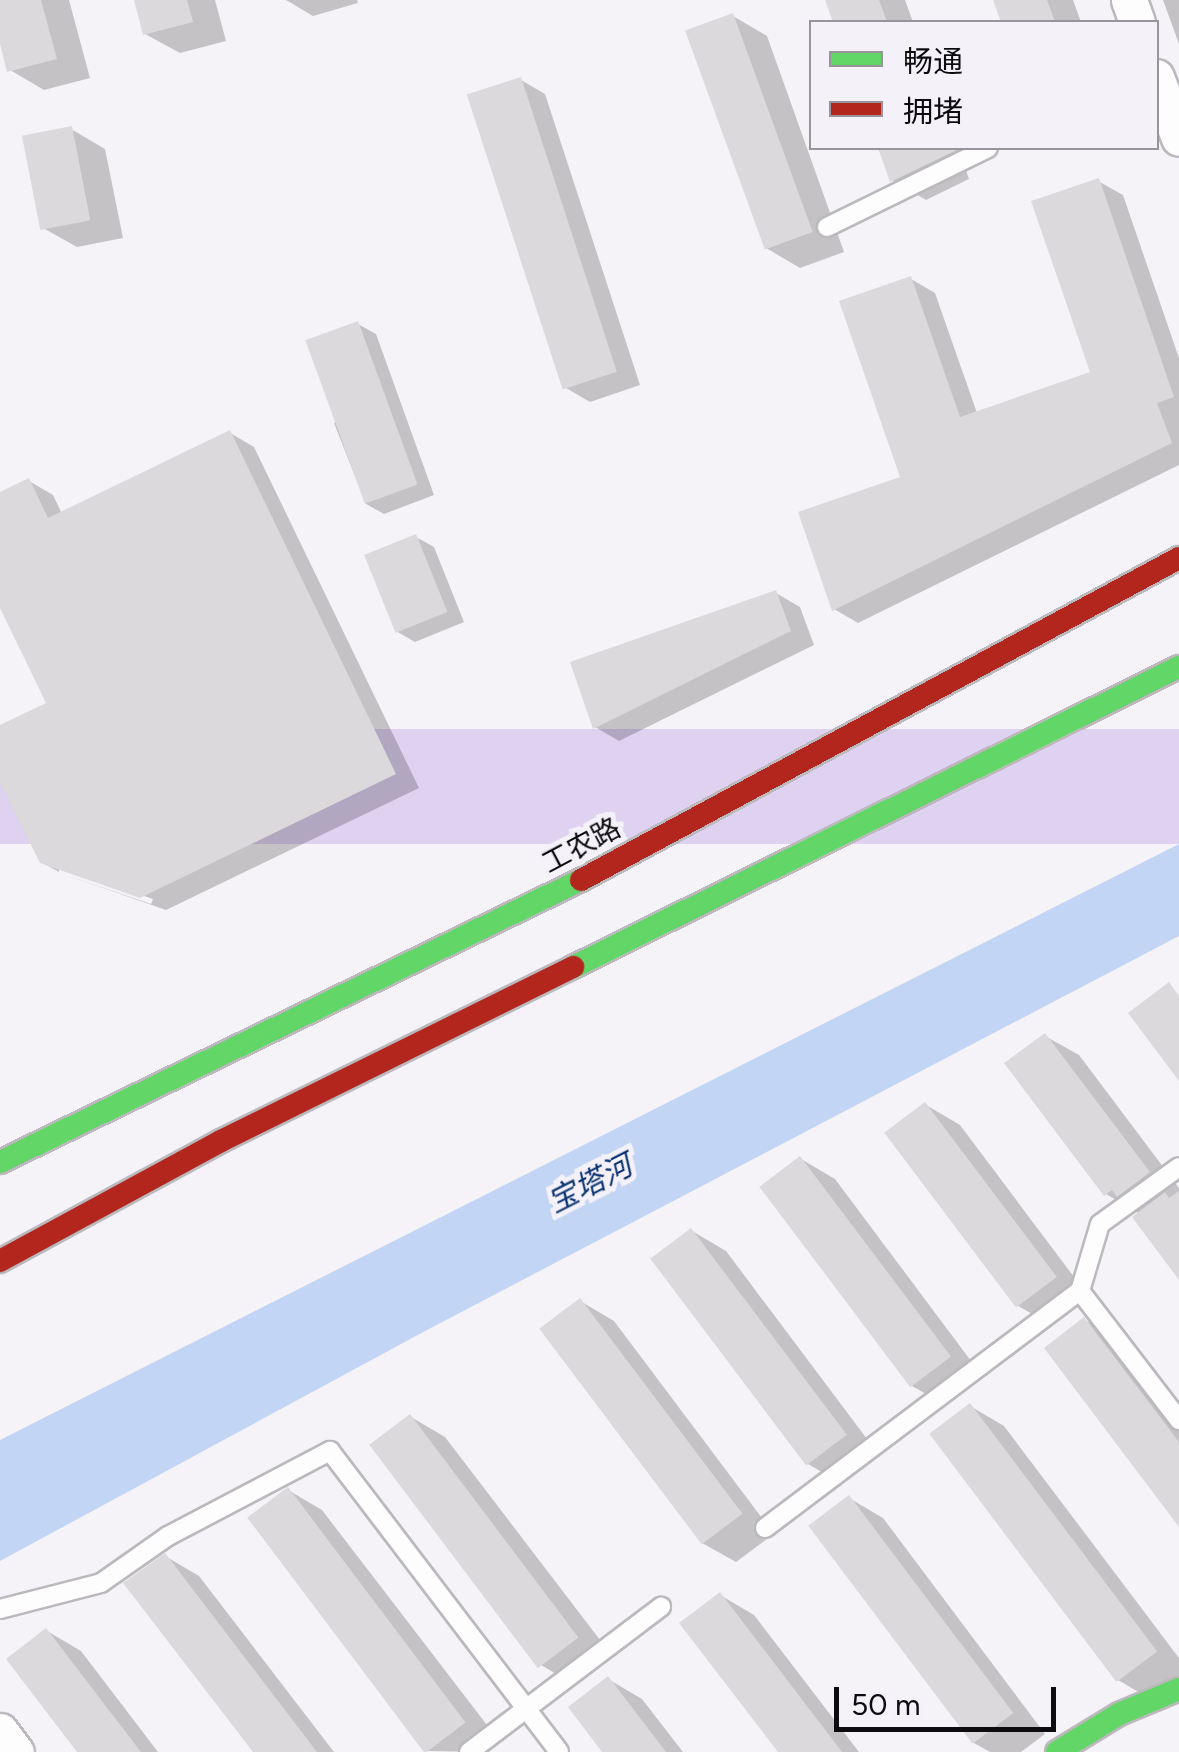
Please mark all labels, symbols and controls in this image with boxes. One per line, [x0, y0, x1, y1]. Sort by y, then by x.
legend [809, 20, 1159, 150]
text: 畅通 [903, 43, 963, 80]
text: 拥堵 [903, 93, 963, 130]
street label: 工农路 [536, 810, 626, 880]
water label: 宝塔河 [542, 1148, 638, 1220]
scale bar [839, 1667, 1062, 1729]
text: 50 m [851, 1686, 920, 1723]

